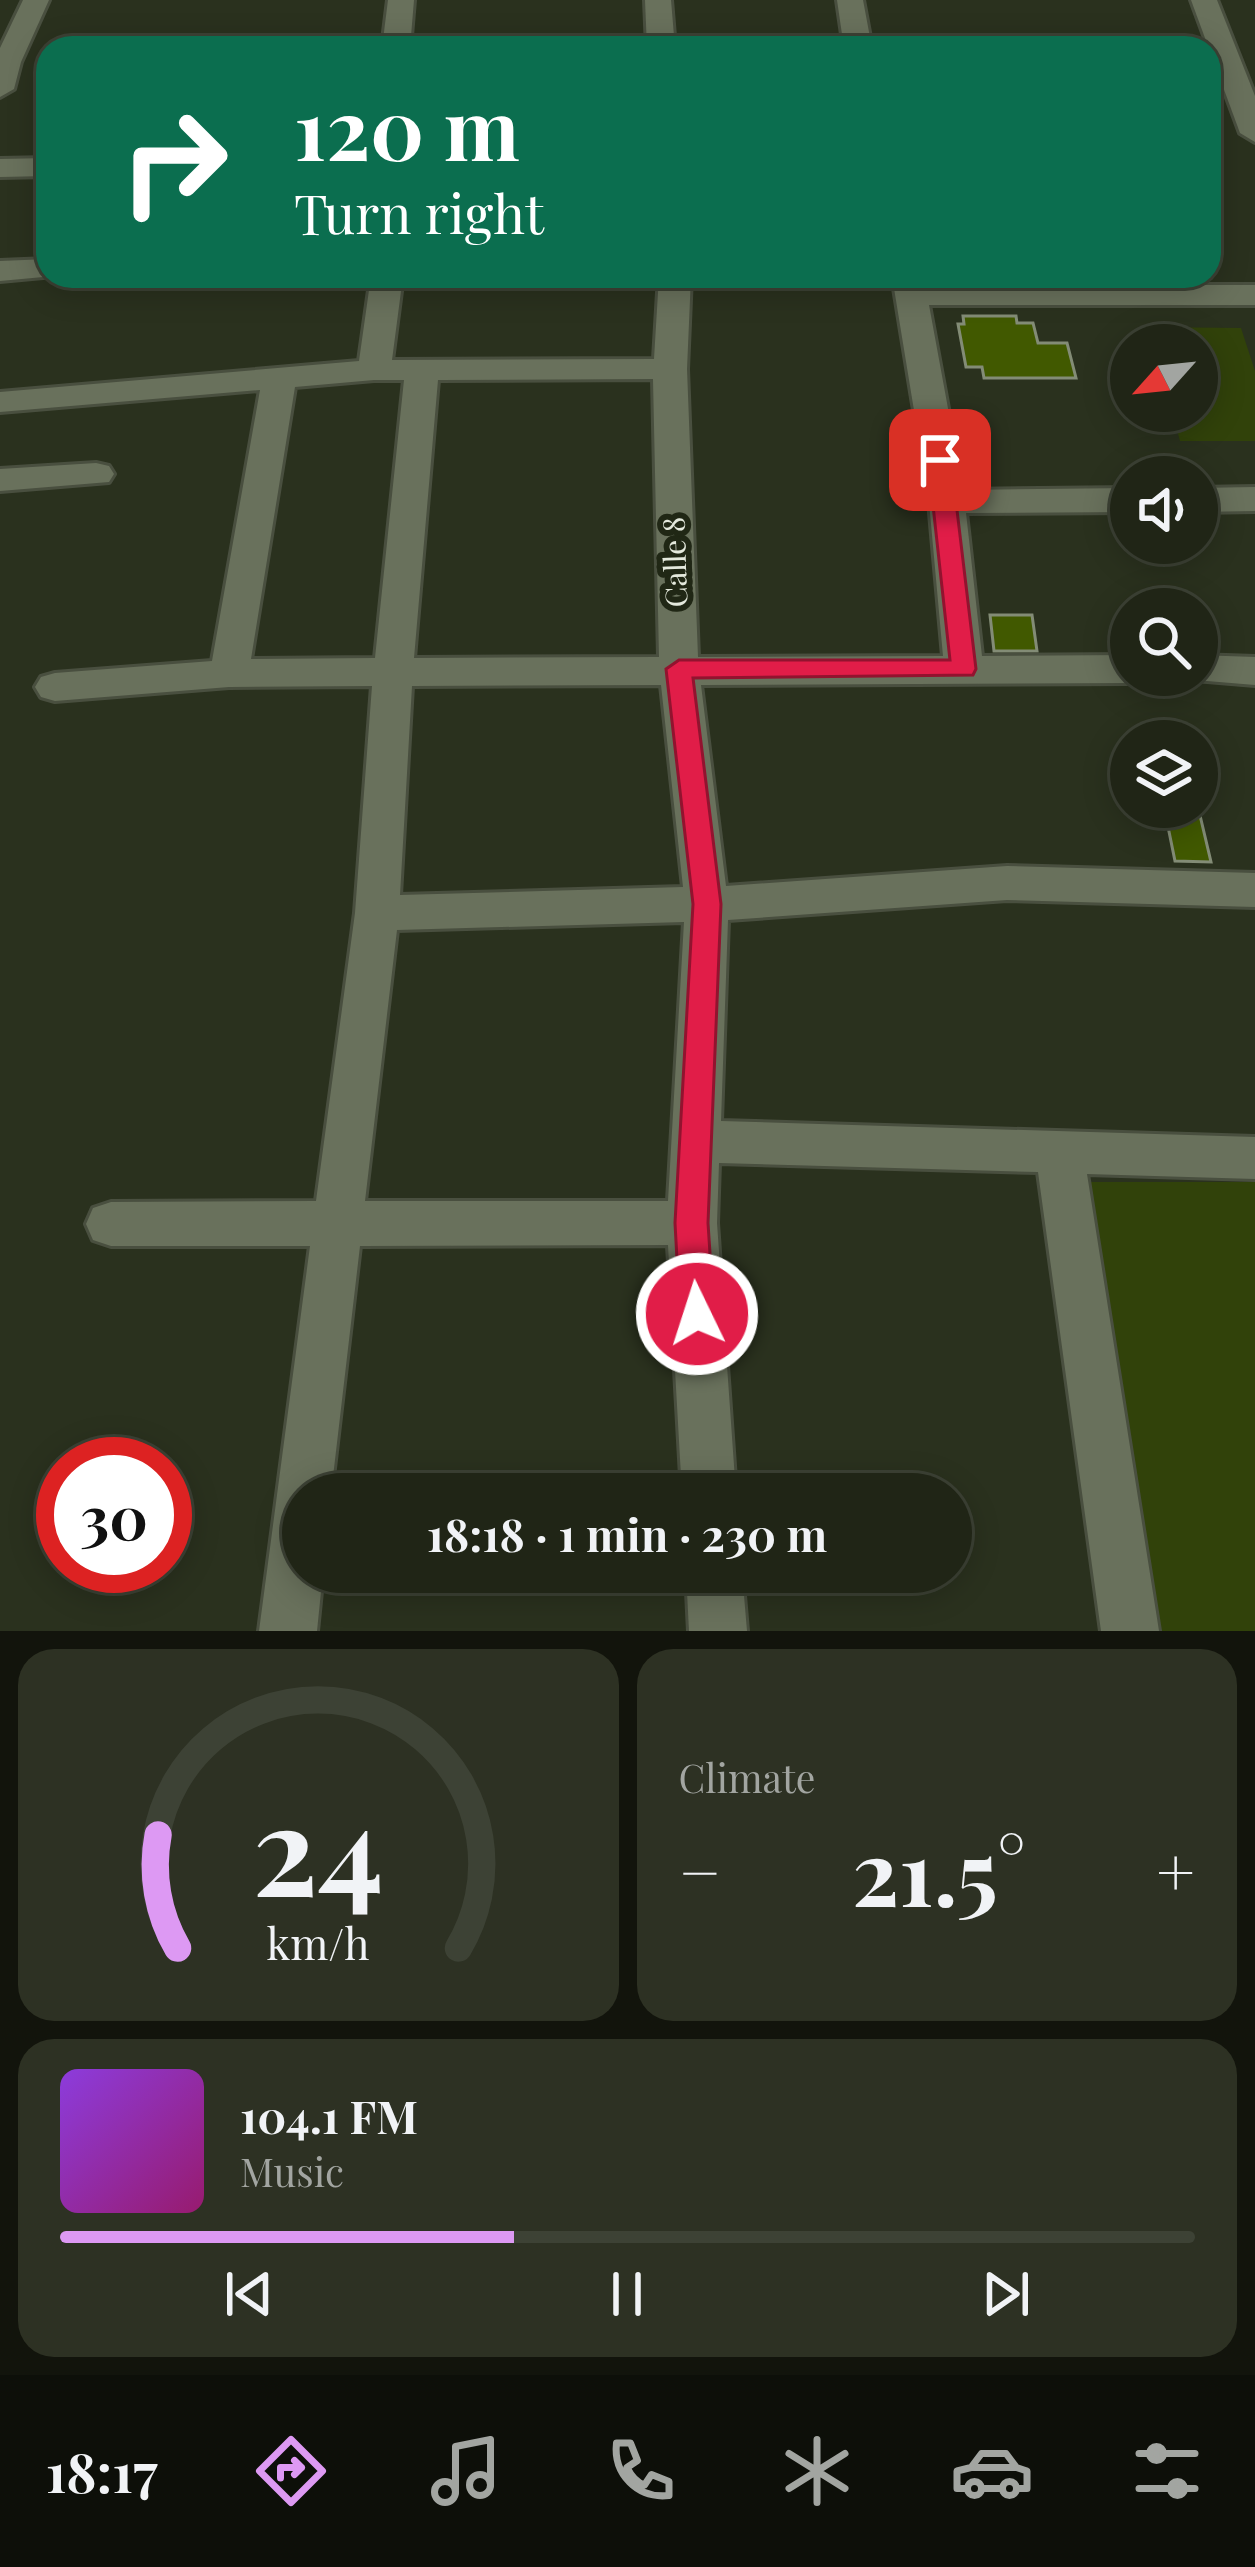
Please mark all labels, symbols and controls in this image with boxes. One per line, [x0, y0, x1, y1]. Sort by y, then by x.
text: 120 m [294, 70, 520, 182]
icon: right [96, 84, 252, 240]
text: Turn right [294, 177, 544, 249]
north arrow [1110, 324, 1218, 432]
map controls [1110, 324, 1218, 828]
pin [889, 409, 991, 511]
icon: arrive [907, 427, 973, 493]
button: sound [1110, 456, 1218, 564]
street label: Calle 8 [652, 516, 696, 608]
button: search [1110, 588, 1218, 696]
button: layers [1110, 720, 1218, 828]
position arrow [634, 1251, 760, 1377]
speed limit sign: 30 [36, 1437, 192, 1593]
text: 18:18 · 1 min · 230 m [427, 1503, 827, 1563]
text: Climate [679, 1751, 816, 1803]
text: 24 [253, 1762, 384, 1928]
text: 21.5° [852, 1810, 1026, 1930]
text: − [679, 1826, 721, 1914]
text: + [1156, 1826, 1195, 1914]
text: km/h [267, 1914, 370, 1971]
text: 104.1 FM [240, 2085, 418, 2145]
text: Music [240, 2145, 344, 2197]
icon: previous [216, 2261, 282, 2327]
icon: pause [594, 2261, 660, 2327]
icon: next [973, 2261, 1039, 2327]
icon: directions [249, 2429, 333, 2513]
icon: music [424, 2429, 508, 2513]
icon: phone [599, 2429, 683, 2513]
icon: climate [775, 2429, 859, 2513]
icon: car [950, 2429, 1034, 2513]
icon: filters [1125, 2429, 1209, 2513]
text: 18:17 [46, 2435, 158, 2507]

